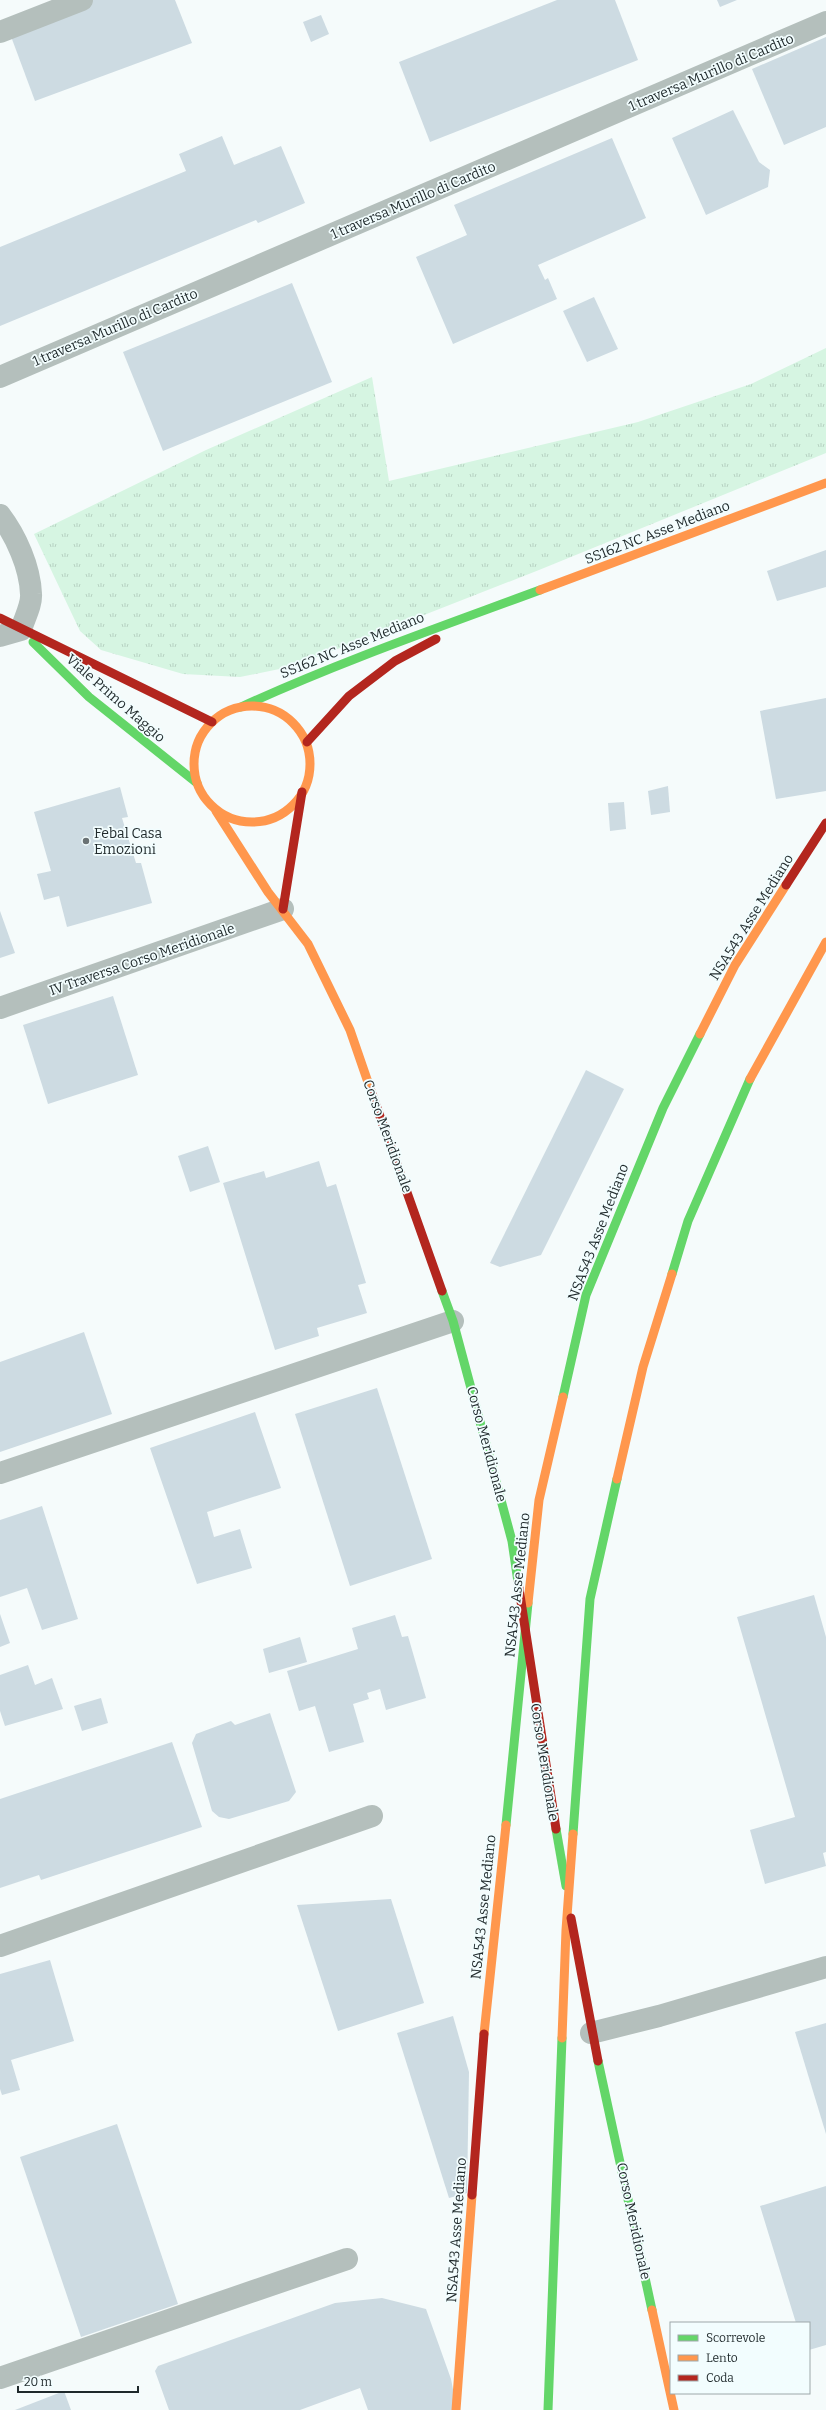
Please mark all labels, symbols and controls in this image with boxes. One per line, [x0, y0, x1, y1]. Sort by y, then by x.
street label: 1 traversa Murillo di Cardito [626, 30, 796, 115]
street label: 1 traversa Murillo di Cardito [328, 158, 498, 243]
street label: 1 traversa Murillo di Cardito [30, 285, 200, 370]
street label: SS162 NC Asse Mediano [582, 497, 732, 568]
street label: SS162 NC Asse Mediano [278, 609, 427, 682]
street label: Viale Primo Maggio [63, 651, 169, 746]
place label: Febal Casa Emozioni [94, 825, 163, 858]
marker: Febal Casa Emozioni [81, 836, 91, 846]
street label: NSA543 Asse Mediano [706, 851, 797, 983]
street label: IV Traversa Corso Meridionale [47, 920, 237, 999]
street label: Corso Meridionale [359, 1077, 416, 1195]
street label: NSA543 Asse Mediano [564, 1161, 632, 1303]
street label: Corso Meridionale [463, 1384, 510, 1504]
street label: NSA543 Asse Mediano [501, 1512, 534, 1658]
street label: Corso Meridionale [527, 1702, 562, 1822]
street label: NSA543 Asse Mediano [467, 1834, 500, 1980]
street label: NSA543 Asse Mediano [443, 2157, 470, 2303]
street label: Corso Meridionale [613, 2161, 654, 2281]
legend [670, 2322, 810, 2394]
text: Scorrevole [706, 2331, 765, 2345]
text: Lento [706, 2351, 738, 2365]
scale bar [18, 2368, 138, 2394]
text: Coda [706, 2371, 734, 2385]
text: 20 m [24, 2375, 53, 2389]

